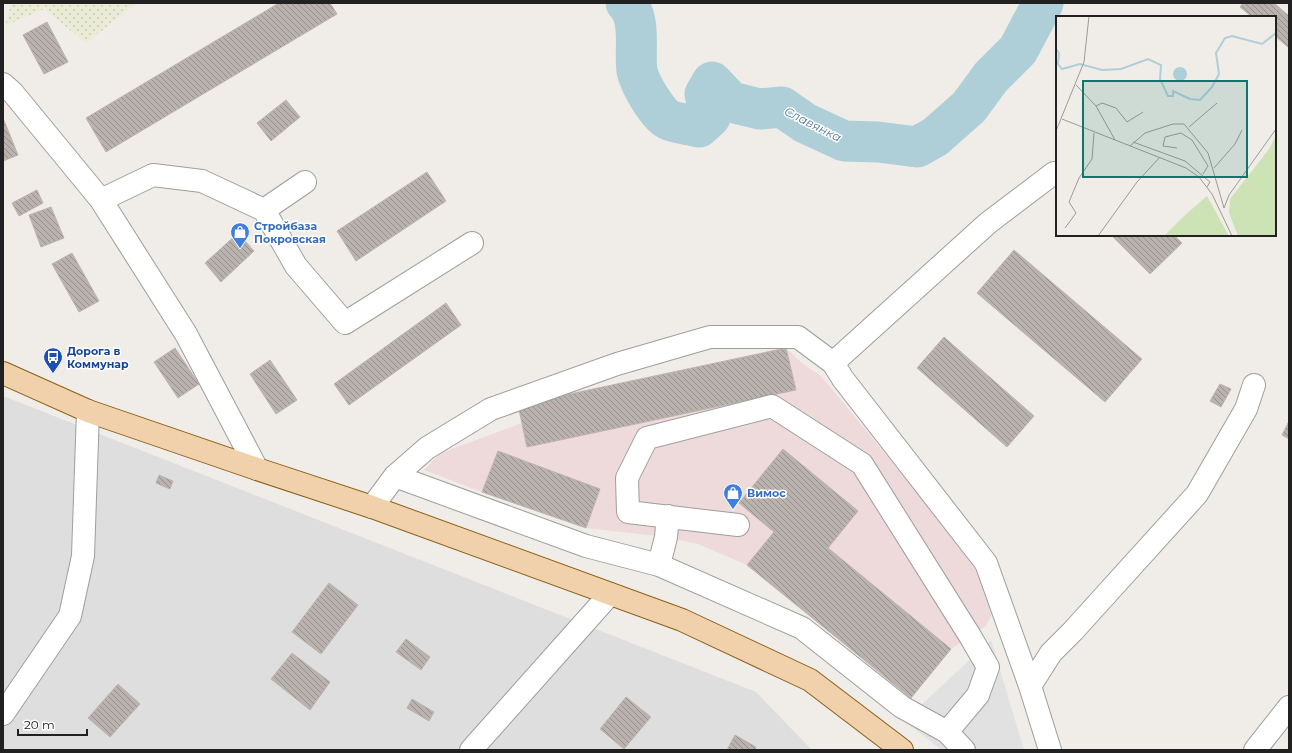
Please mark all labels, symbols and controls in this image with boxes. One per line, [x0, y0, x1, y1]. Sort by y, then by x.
inset map [1056, 16, 1276, 236]
water label: Славянка [782, 103, 844, 145]
place label: Стройбаза Покровская [254, 219, 326, 246]
shop icon: Стройбаза Покровская [229, 221, 251, 249]
place label: Дорога в Коммунар [67, 344, 129, 371]
bus stop icon: Дорога в Коммунар [42, 346, 64, 374]
shop icon: Вимос [722, 482, 744, 510]
place label: Вимос [747, 486, 786, 500]
scale bar [18, 711, 87, 737]
text: 20 m [24, 717, 55, 732]

